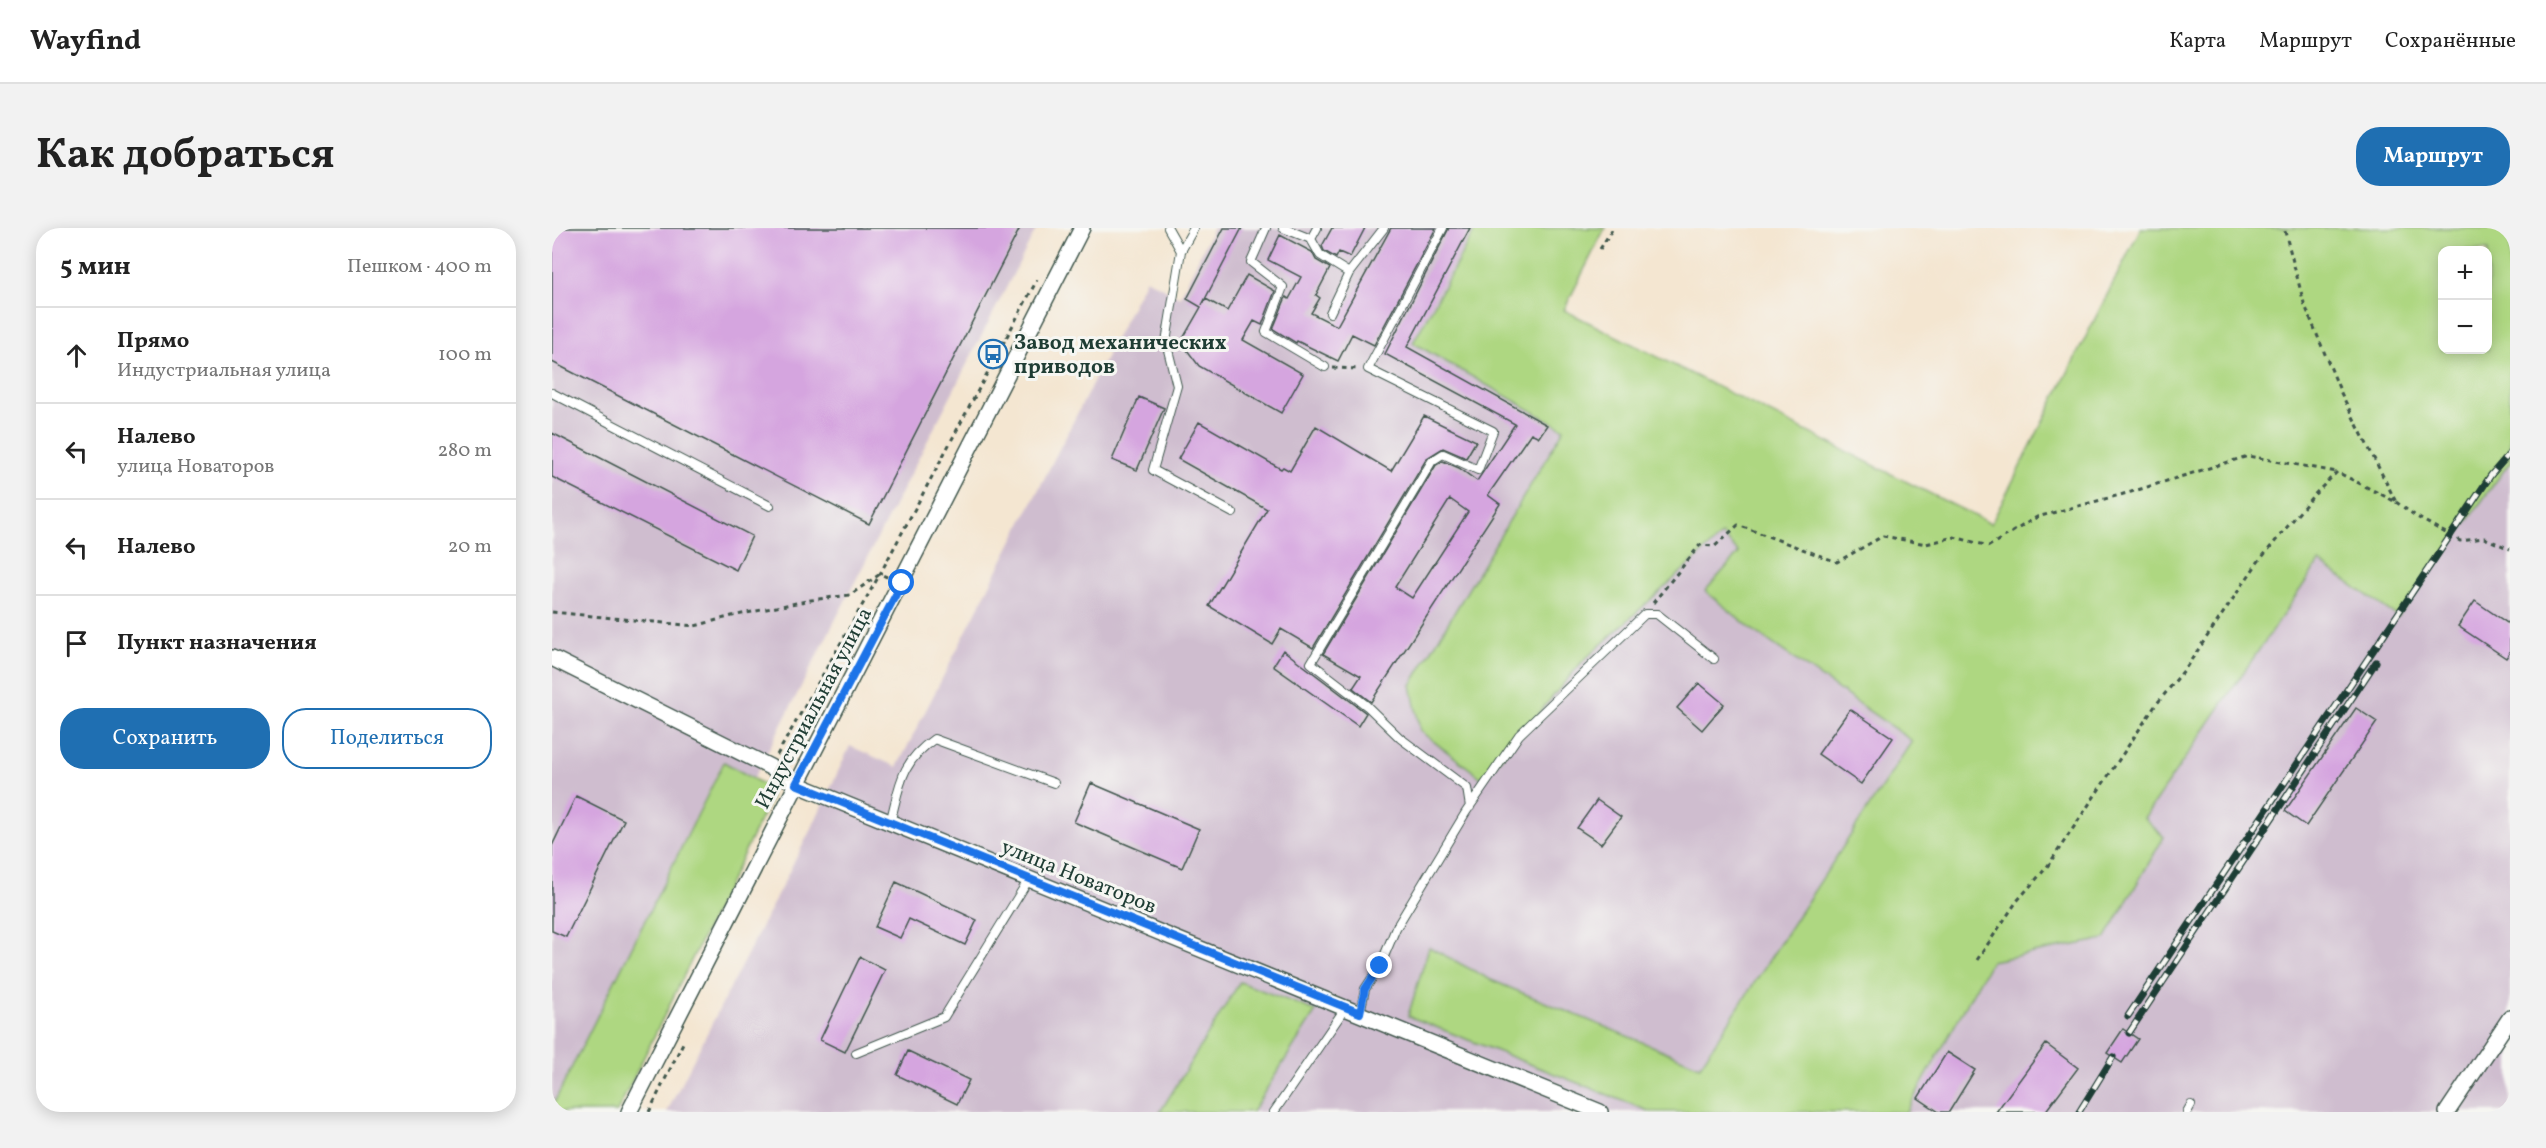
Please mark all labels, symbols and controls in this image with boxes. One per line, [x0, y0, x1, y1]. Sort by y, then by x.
text: Wayfind [30, 22, 141, 61]
text: Карта [2169, 27, 2226, 56]
text: Маршрут [2259, 27, 2352, 56]
text: Сохранённые [2385, 27, 2516, 56]
text: Как добраться [36, 127, 335, 186]
button: Маршрут [2356, 127, 2510, 186]
map controls [2438, 246, 2492, 354]
button: + [2438, 246, 2492, 300]
text: 5 мин [60, 249, 131, 285]
text: Пешком · 400 m [347, 253, 492, 281]
button: − [2438, 300, 2492, 354]
text: Прямо [117, 326, 189, 357]
place label: Завод механических приводов [1014, 329, 1227, 382]
bus stop icon: Завод механических приводов [977, 338, 1009, 370]
icon: ahead [60, 339, 93, 372]
text: 100 m [438, 341, 492, 369]
text: Индустриальная улица [117, 357, 331, 385]
text: Налево [117, 422, 196, 453]
icon: left [60, 435, 93, 468]
text: 280 m [437, 437, 492, 465]
text: улица Новаторов [117, 453, 274, 481]
icon: left [60, 531, 93, 564]
text: Налево [117, 532, 196, 563]
text: 20 m [448, 533, 492, 561]
route start [888, 569, 914, 595]
street label: Индустриальная улица [749, 603, 880, 815]
icon: arrive [60, 627, 93, 660]
text: Пункт назначения [117, 628, 317, 659]
button: Сохранить [60, 708, 270, 769]
button: Поделиться [282, 708, 492, 769]
street label: улица Новаторов [996, 833, 1161, 922]
route end [1366, 952, 1392, 978]

